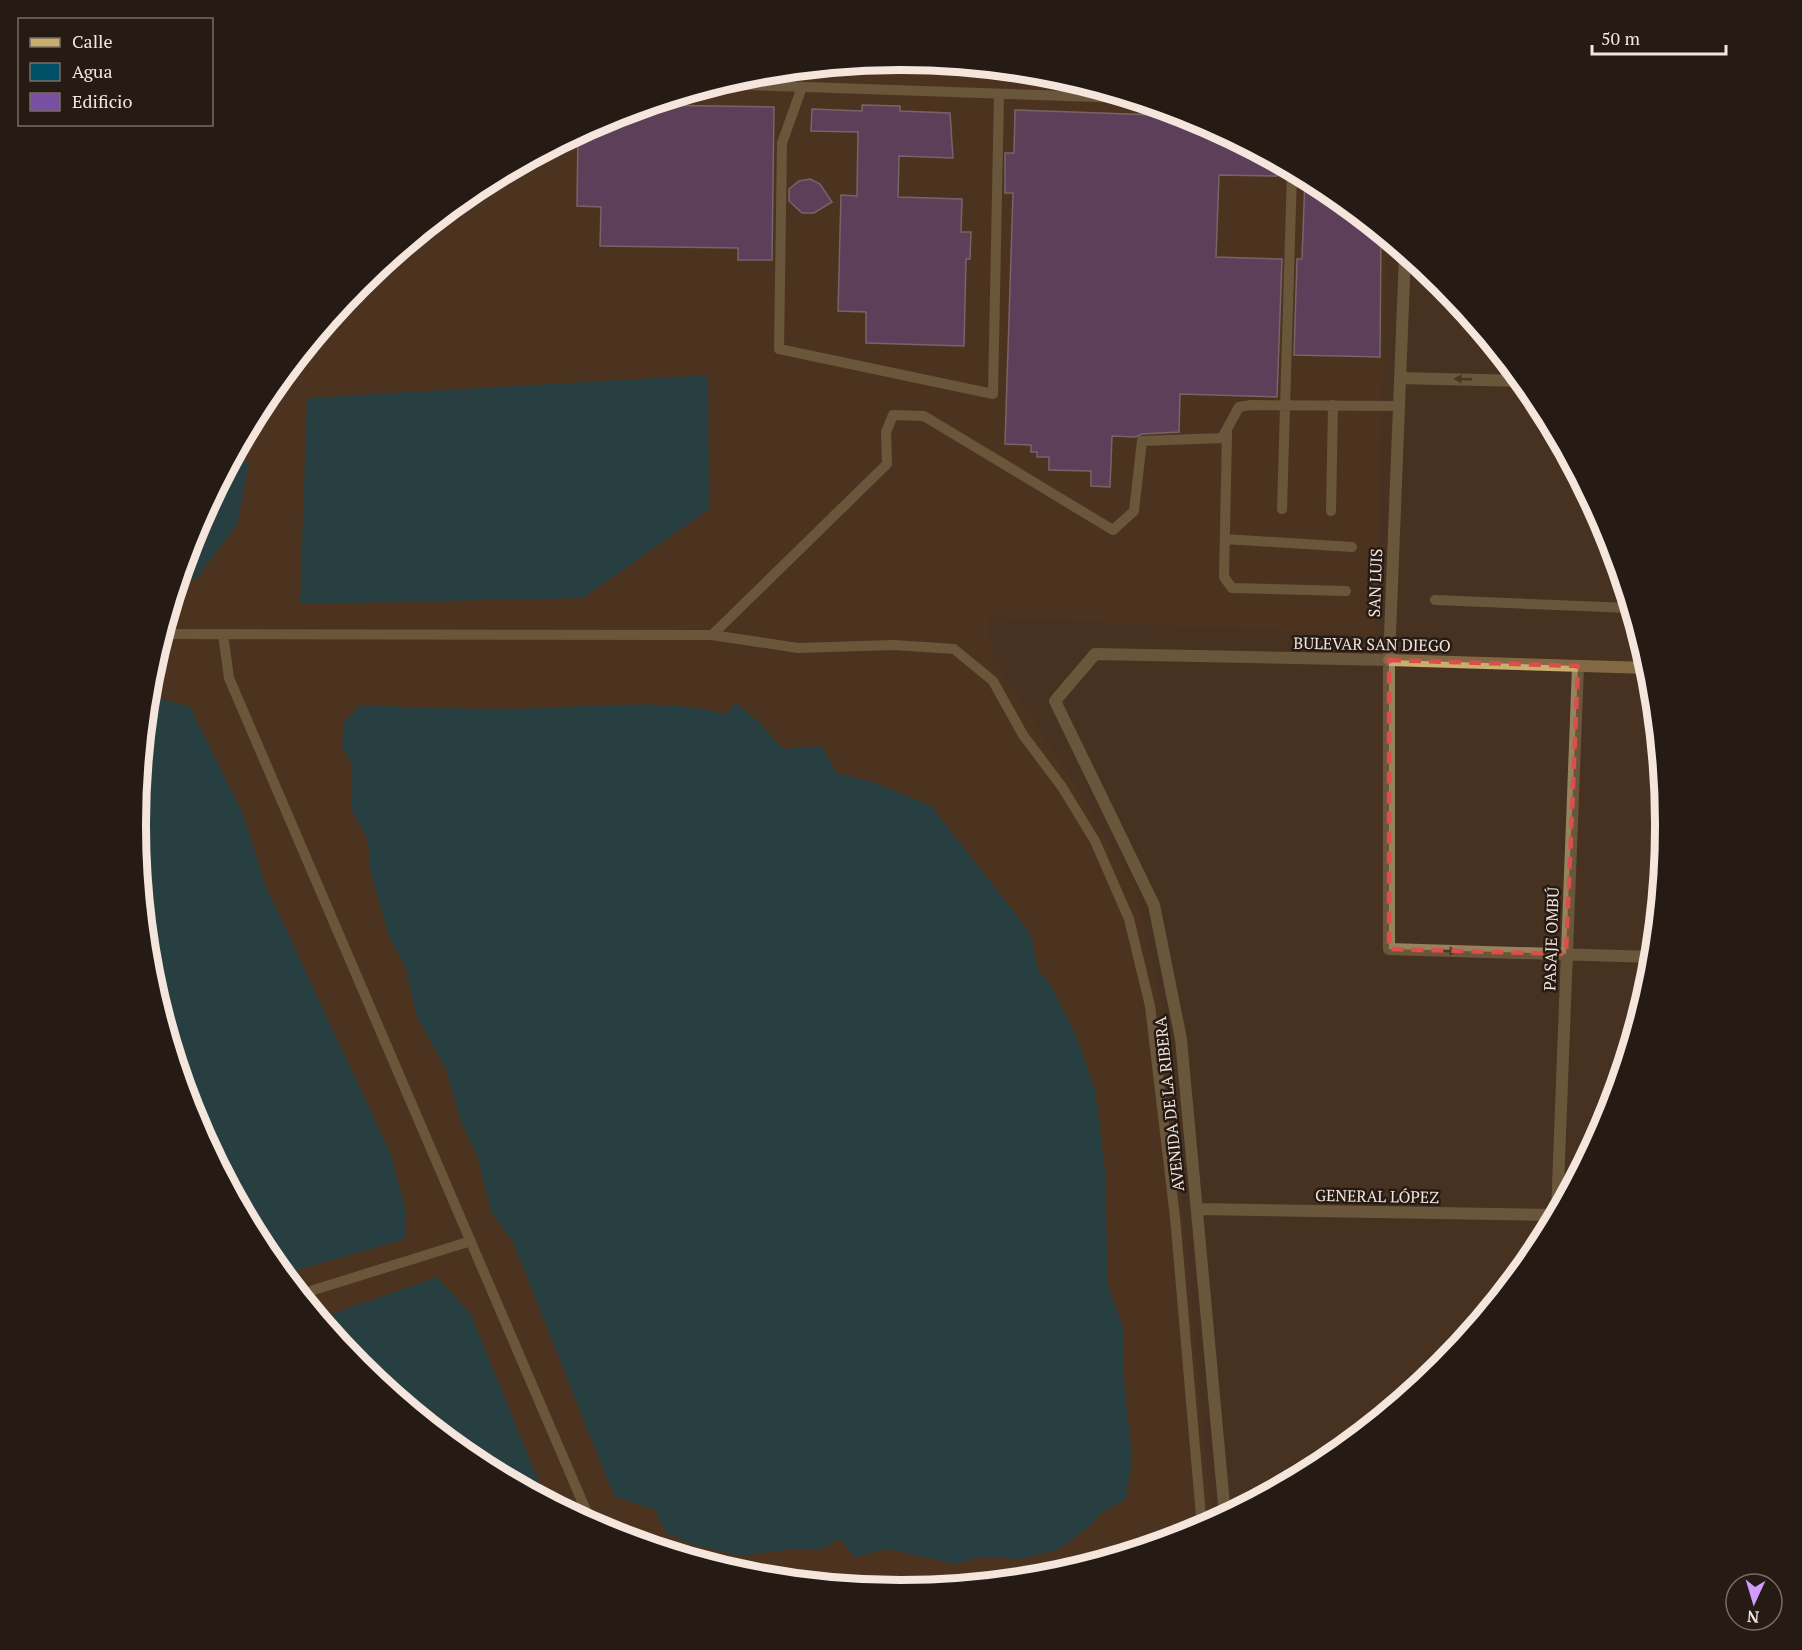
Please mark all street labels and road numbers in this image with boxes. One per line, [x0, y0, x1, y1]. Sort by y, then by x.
street label: SAN LUIS [1363, 548, 1387, 618]
street label: BULEVAR SAN DIEGO [1293, 632, 1451, 656]
street label: PASAJE OMBÚ [1538, 887, 1564, 991]
street label: AVENIDA DE LA RIBERA [1149, 1015, 1189, 1193]
street label: GENERAL LÓPEZ [1315, 1184, 1439, 1208]

